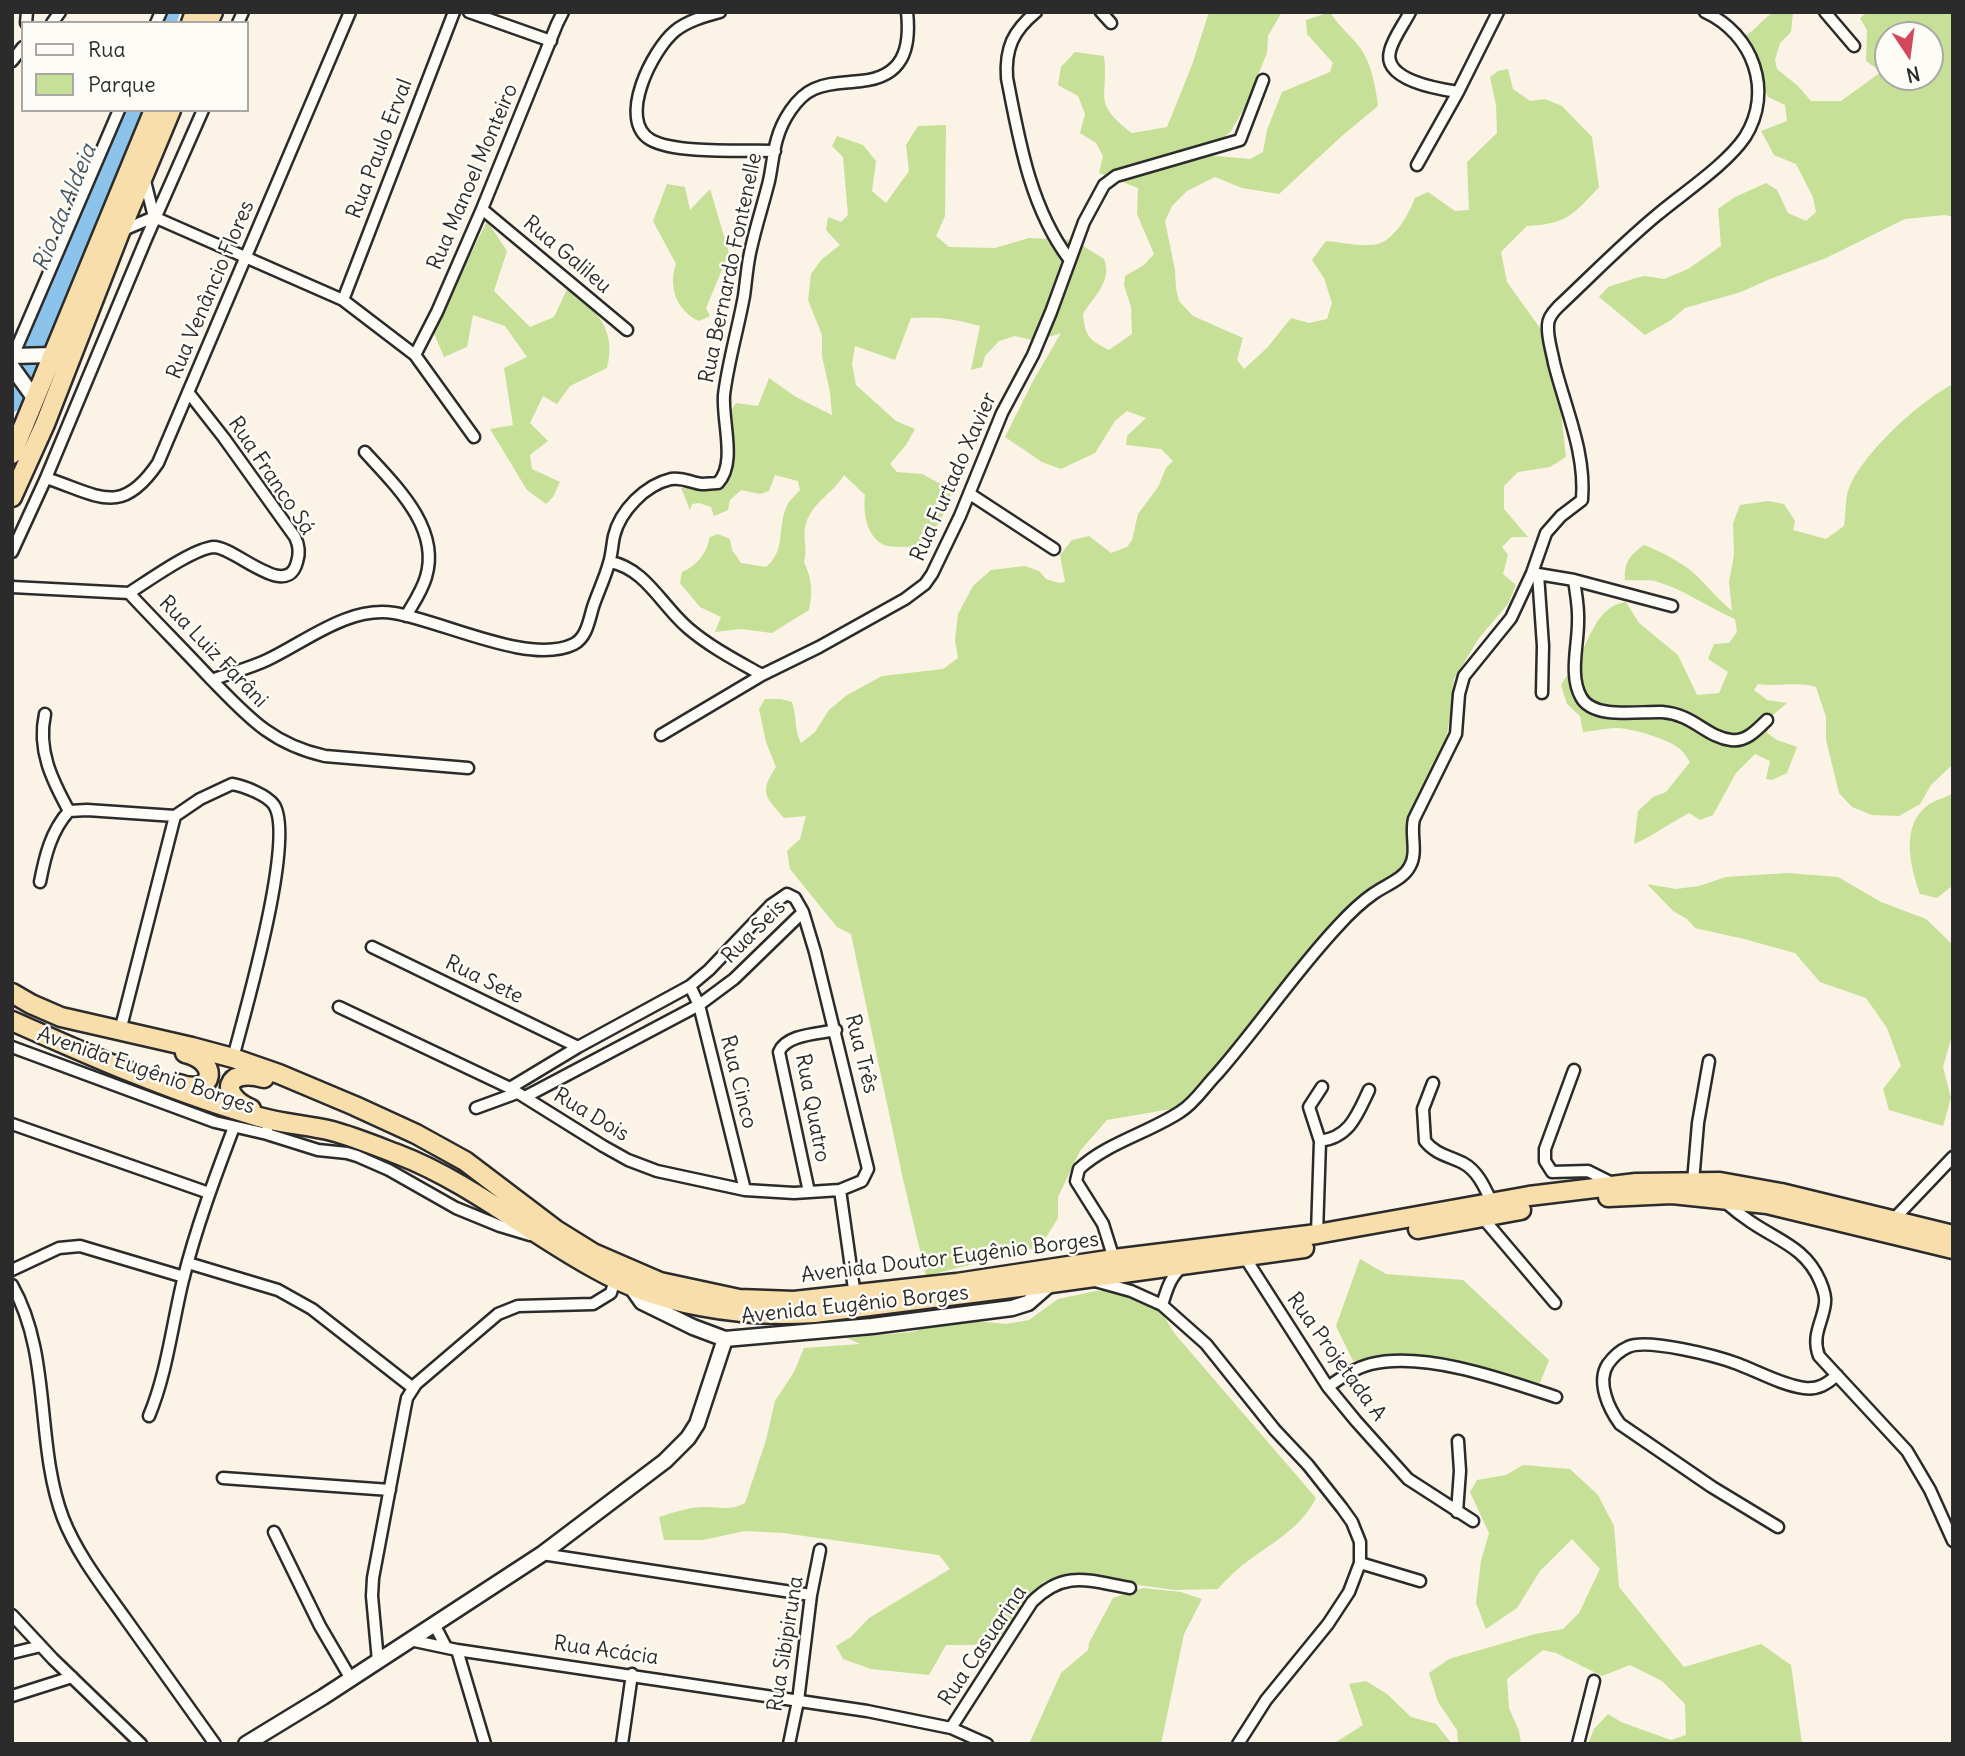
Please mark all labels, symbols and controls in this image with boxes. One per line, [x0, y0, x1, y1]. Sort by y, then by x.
legend [21, 21, 248, 112]
north arrow [1874, 21, 1944, 91]
text: Rua [88, 36, 125, 63]
text: N [1904, 61, 1922, 88]
text: Parque [88, 71, 156, 98]
street label: Rua Paulo Erval [342, 76, 418, 222]
street label: Rua Manoel Monteiro [422, 80, 524, 274]
water label: Rio da Aldeia [27, 141, 103, 275]
street label: Rua Bernardo Fontenelle [694, 151, 768, 385]
street label: Rua Venâncio Flores [162, 197, 260, 383]
street label: Rua Galileu [518, 211, 616, 299]
street label: Rua Furtado Xavier [905, 389, 1003, 565]
street label: Rua Franco Sá [222, 412, 320, 540]
street label: Rua Luiz Farâni [153, 591, 273, 713]
street label: Rua Seis [717, 895, 791, 969]
street label: Rua Sete [441, 950, 527, 1010]
street label: Rua Três [839, 1012, 883, 1096]
street label: Avenida Eugênio Borges [34, 1022, 258, 1120]
street label: Rua Cinco [714, 1033, 762, 1131]
street label: Rua Quatro [789, 1052, 835, 1164]
street label: Rua Dois [549, 1083, 633, 1147]
street label: Avenida Doutor Eugênio Borges [800, 1227, 1100, 1289]
street label: Avenida Eugênio Borges [740, 1281, 970, 1329]
street label: Rua Projetada A [1281, 1288, 1391, 1426]
street label: Rua Sibipiruna [763, 1575, 809, 1713]
street label: Rua Casuarina [934, 1581, 1032, 1711]
street label: Rua Acácia [552, 1631, 660, 1671]

